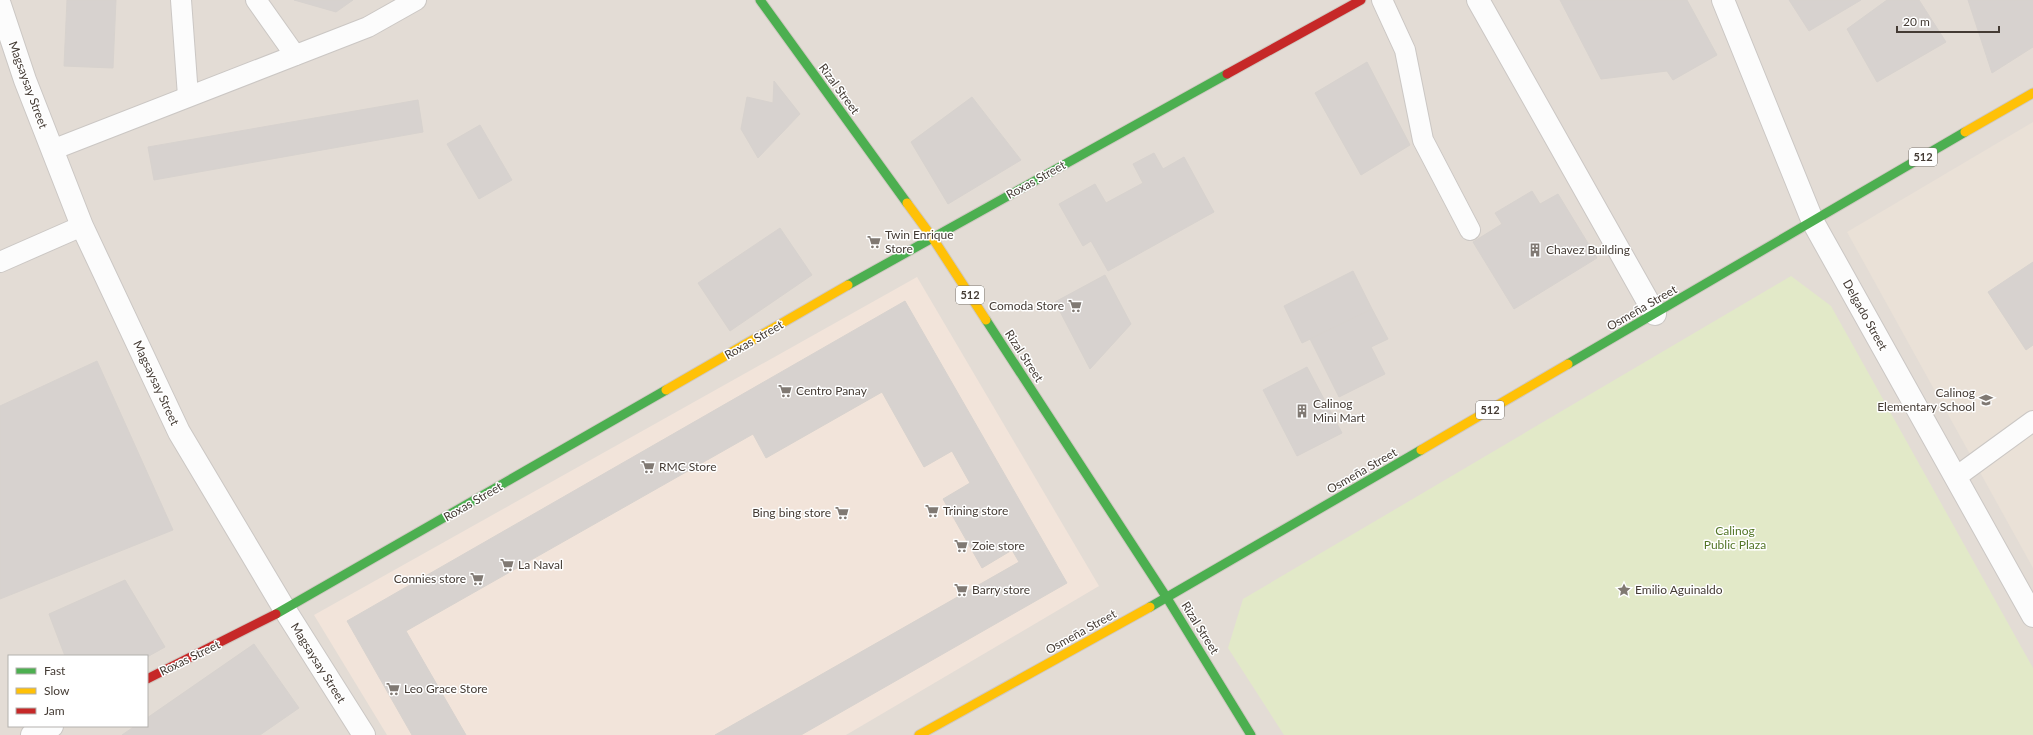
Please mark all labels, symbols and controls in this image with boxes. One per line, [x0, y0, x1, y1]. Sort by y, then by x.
scale bar [1897, 8, 1999, 34]
text: 20 m [1903, 14, 1930, 29]
street label: Magsaysay Street [6, 39, 51, 131]
street label: Rizal Street [816, 60, 863, 118]
road number: 512 [1909, 148, 1937, 166]
street label: Roxas Street [1003, 157, 1069, 202]
place label: Twin Enrique Store [885, 227, 954, 256]
supermarket icon: Twin Enrique Store [866, 234, 882, 250]
building icon: Chavez Building [1527, 242, 1543, 258]
place label: Chavez Building [1546, 242, 1630, 257]
street label: Delgado Street [1840, 277, 1891, 353]
street label: Osmeña Street [1604, 281, 1680, 334]
road number: 512 [956, 286, 984, 304]
place label: Comoda Store [989, 298, 1064, 313]
supermarket icon: Comoda Store [1067, 298, 1083, 314]
street label: Roxas Street [722, 316, 786, 362]
street label: Rizal Street [1002, 327, 1047, 385]
street label: Magsaysay Street [130, 338, 183, 428]
supermarket icon: Centro Panay [777, 383, 793, 399]
place label: Centro Panay [796, 383, 868, 398]
place label: Calinog Elementary School [1877, 385, 1975, 414]
school or university icon: Calinog Elementary School [1978, 392, 1994, 408]
place label: Calinog Mini Mart [1313, 396, 1366, 425]
road number: 512 [1476, 401, 1504, 419]
building icon: Calinog Mini Mart [1294, 403, 1310, 419]
street label: Osmeña Street [1324, 444, 1400, 497]
supermarket icon: RMC Store [640, 459, 656, 475]
place label: RMC Store [659, 459, 717, 474]
street label: Roxas Street [441, 478, 505, 524]
supermarket icon: Trining store [924, 503, 940, 519]
place label: Trining store [943, 503, 1008, 518]
place label: Bing bing store [752, 505, 831, 520]
supermarket icon: Bing bing store [834, 505, 850, 521]
park label: Calinog Public Plaza [1704, 523, 1766, 552]
supermarket icon: Zoie store [953, 538, 969, 554]
place label: Zoie store [972, 538, 1025, 553]
supermarket icon: La Naval [499, 557, 515, 573]
place label: La Naval [518, 557, 563, 572]
place label: Connies store [394, 571, 466, 586]
supermarket icon: Connies store [469, 571, 485, 587]
supermarket icon: Barry store [953, 582, 969, 598]
place label: Barry store [972, 582, 1030, 597]
place icon: Emilio Aguinaldo [1616, 582, 1632, 598]
place label: Emilio Aguinaldo [1635, 582, 1723, 597]
street label: Rizal Street [1178, 599, 1223, 657]
street label: Osmeña Street [1043, 606, 1119, 657]
street label: Magsaysay Street [288, 620, 349, 706]
street label: Roxas Street [157, 636, 223, 679]
legend [8, 655, 148, 727]
text: Fast [44, 663, 66, 678]
supermarket icon: Leo Grace Store [385, 681, 401, 697]
place label: Leo Grace Store [404, 681, 488, 696]
text: Slow [44, 683, 70, 698]
text: Jam [44, 703, 65, 718]

